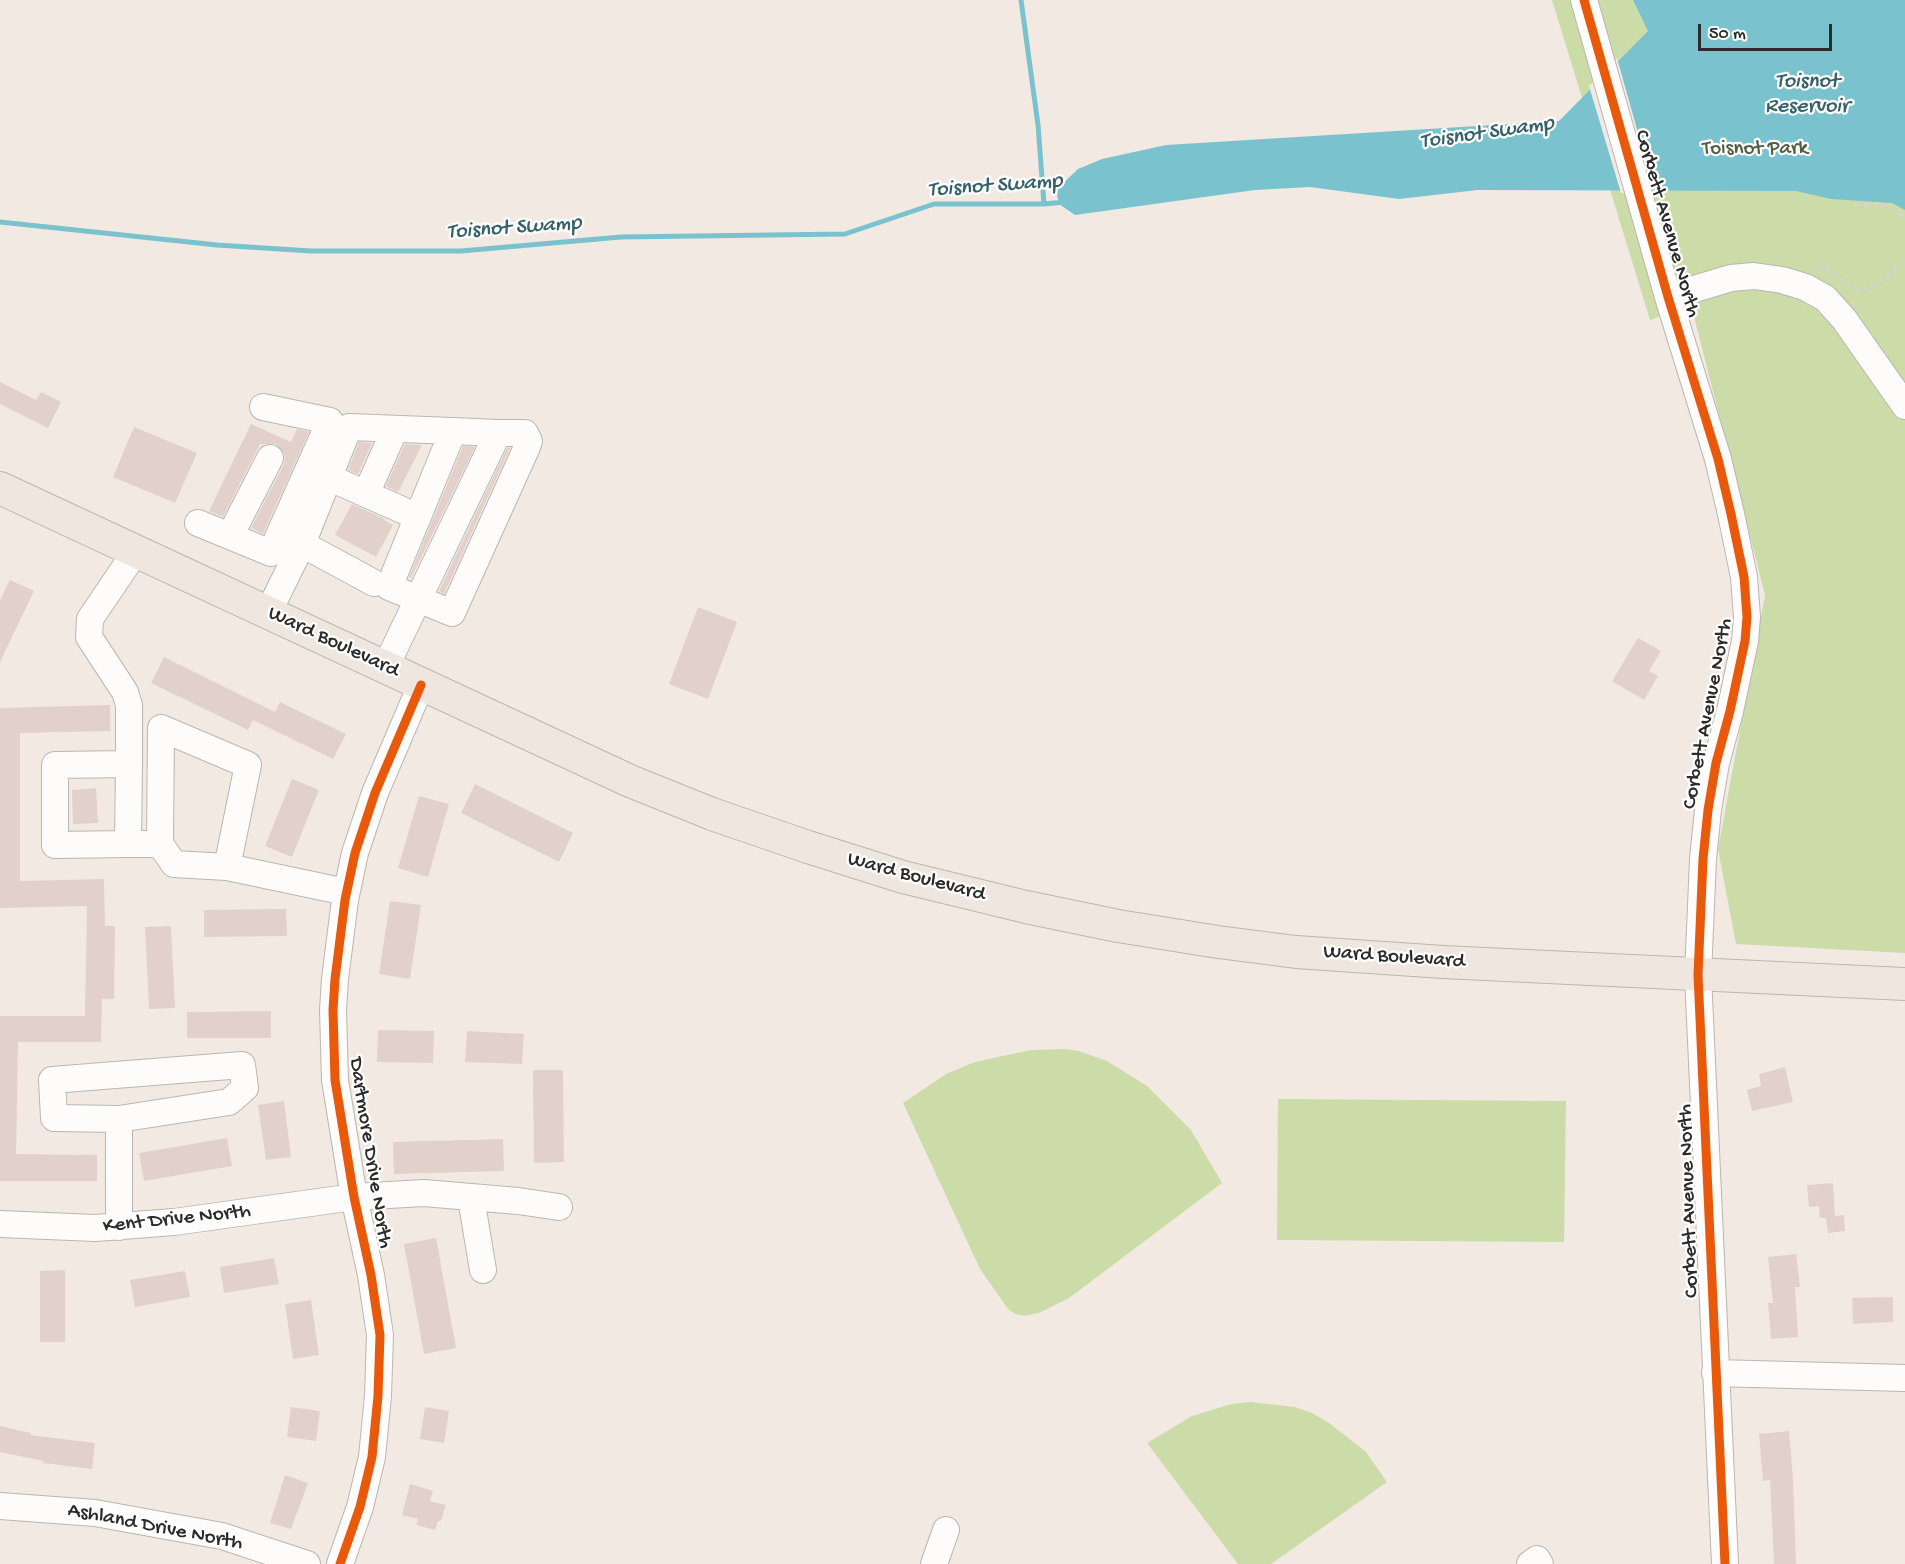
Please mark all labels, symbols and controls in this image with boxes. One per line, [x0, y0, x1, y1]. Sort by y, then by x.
scale bar [1701, 12, 1834, 50]
text: 50 m [1709, 24, 1746, 45]
water label: Toisnot Reservoir [1765, 70, 1849, 122]
water label: Toisnot Swamp [1418, 112, 1556, 156]
street label: Corbett Avenue North [1627, 127, 1705, 321]
park label: Toisnot Park [1702, 137, 1808, 163]
water label: Toisnot Swamp [927, 169, 1063, 205]
water label: Toisnot Swamp [446, 211, 582, 247]
street label: Ward Boulevard [263, 602, 403, 684]
street label: Corbett Avenue North [1678, 616, 1740, 812]
street label: Ward Boulevard [844, 847, 988, 909]
street label: Ward Boulevard [1322, 940, 1466, 976]
street label: Dartmore Drive North [341, 1056, 397, 1250]
street label: Corbett Avenue North [1674, 1104, 1706, 1298]
street label: Kent Drive North [102, 1200, 252, 1240]
street label: Ashland Drive North [65, 1499, 245, 1557]

